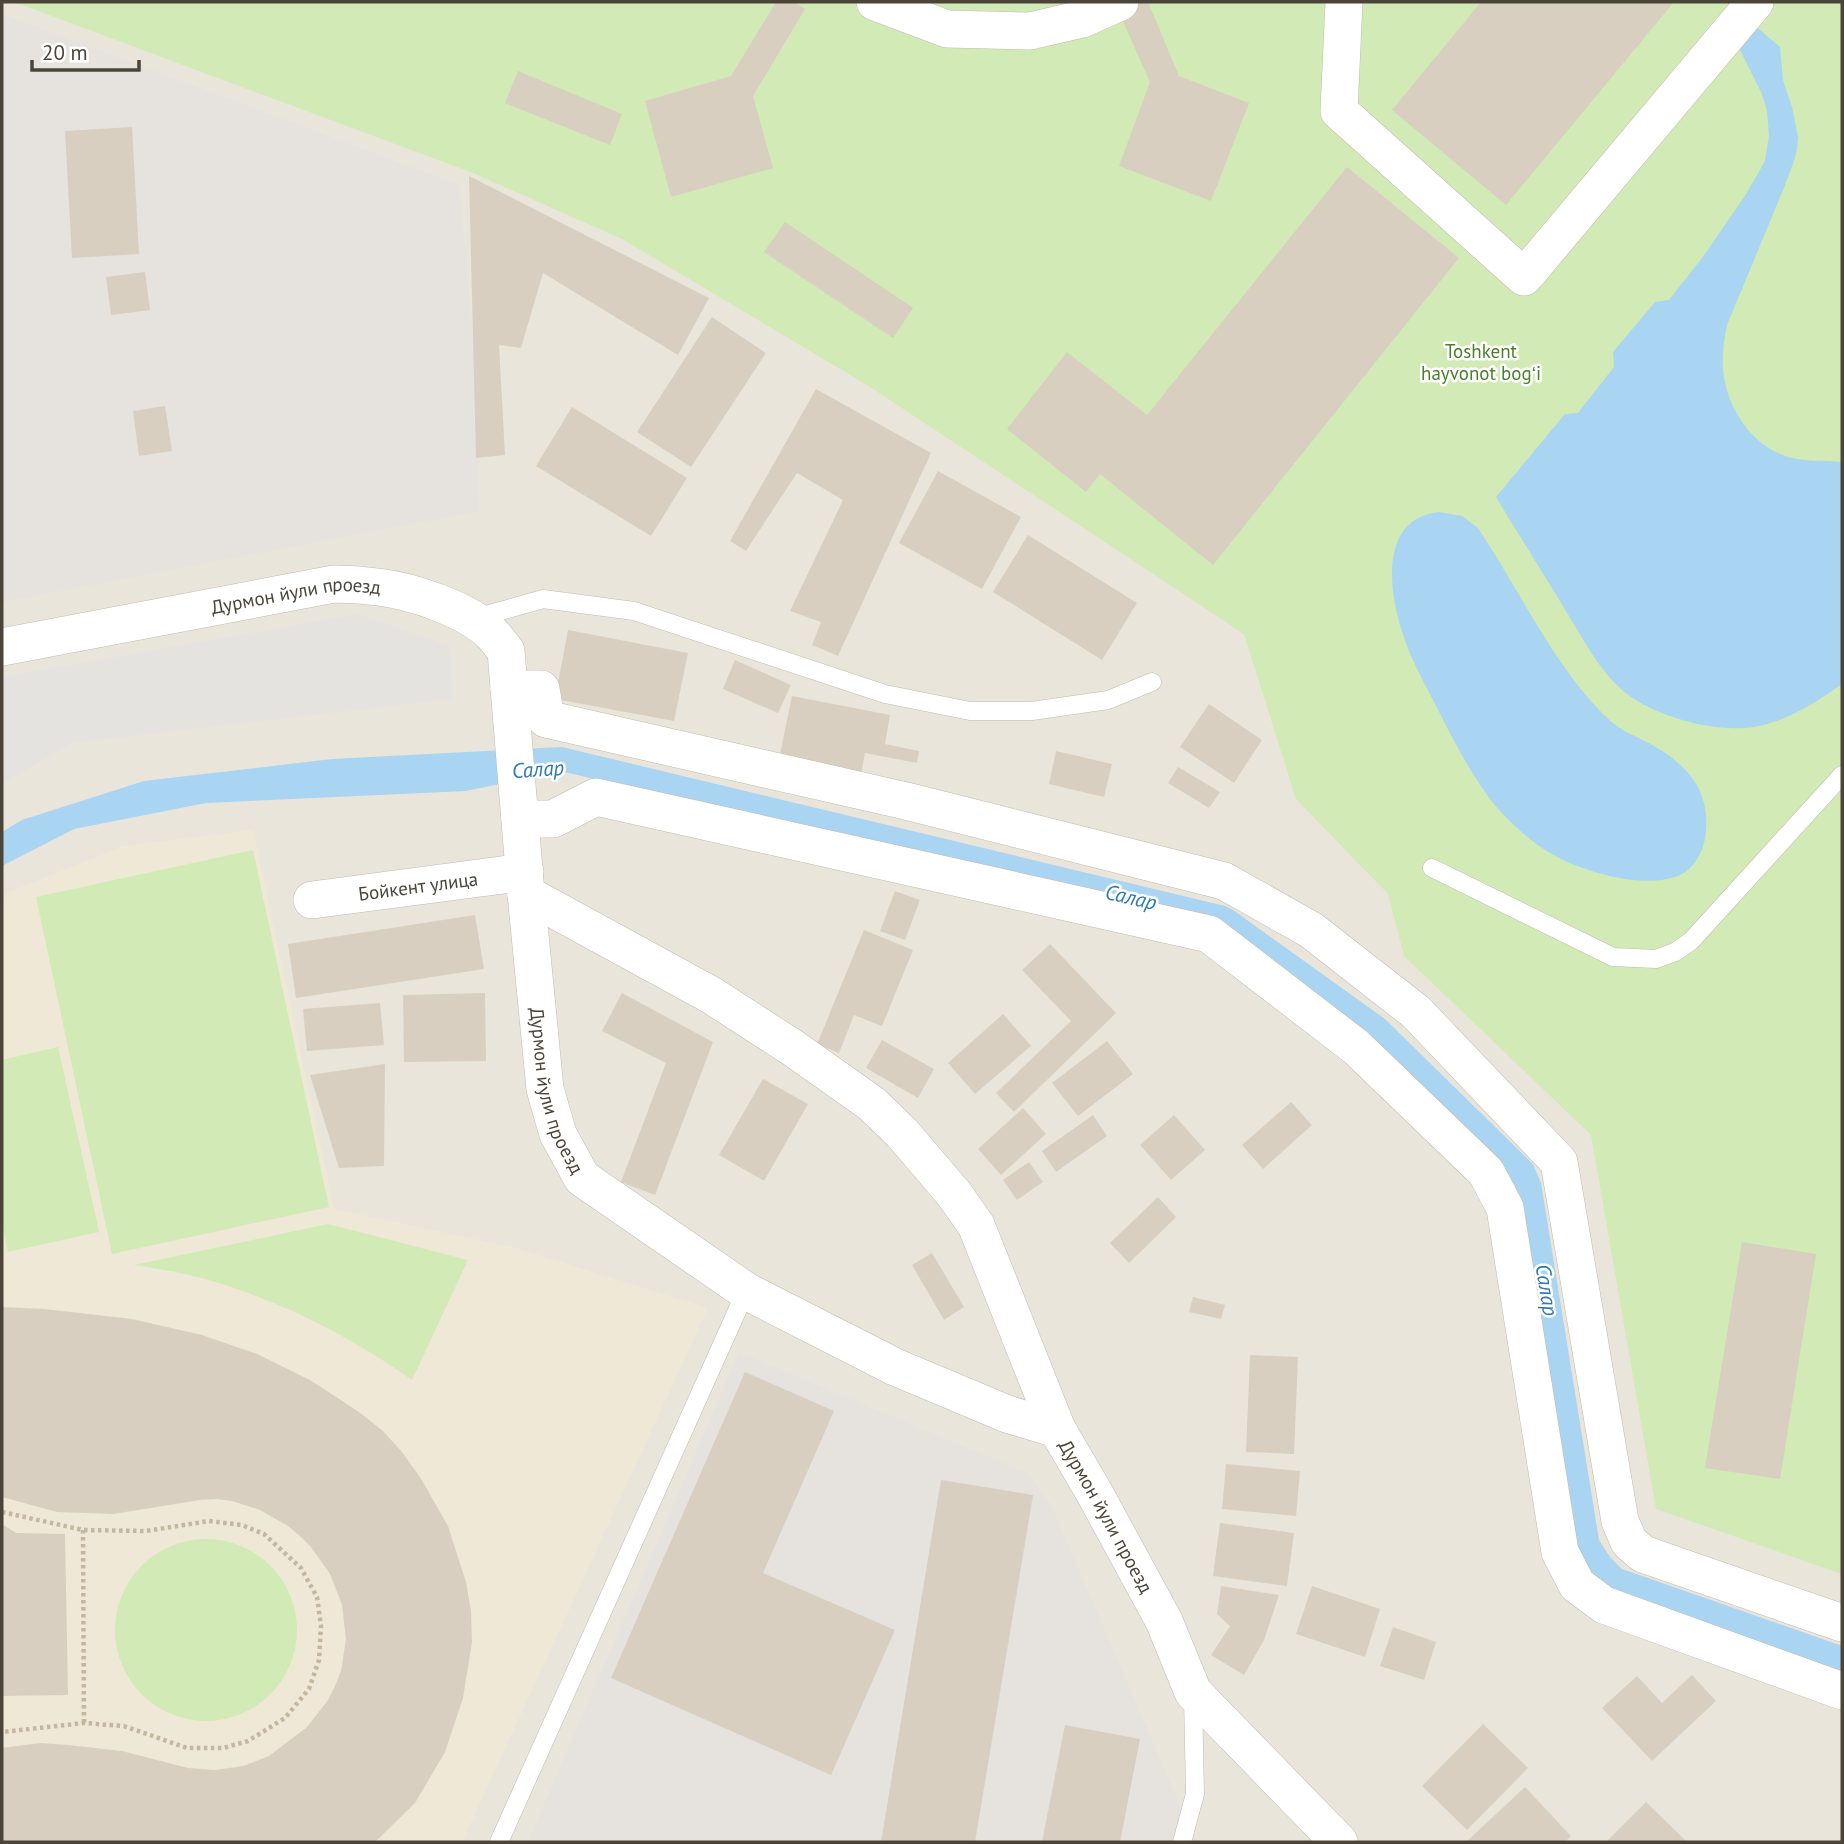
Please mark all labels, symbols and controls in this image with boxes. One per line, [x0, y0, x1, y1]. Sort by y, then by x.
scale bar [32, 28, 138, 72]
text: 20 m [42, 39, 88, 66]
park label: Toshkent hayvonot bogʻi [1421, 339, 1541, 385]
street label: Дурмон йули проезд [209, 572, 382, 619]
water label: Салар [511, 754, 565, 784]
street label: Бойкент улица [357, 866, 479, 906]
water label: Салар [1103, 878, 1160, 916]
street label: Дурмон йули проезд [525, 1006, 589, 1178]
water label: Салар [1530, 1262, 1564, 1318]
street label: Дурмон йули проезд [1054, 1435, 1158, 1597]

